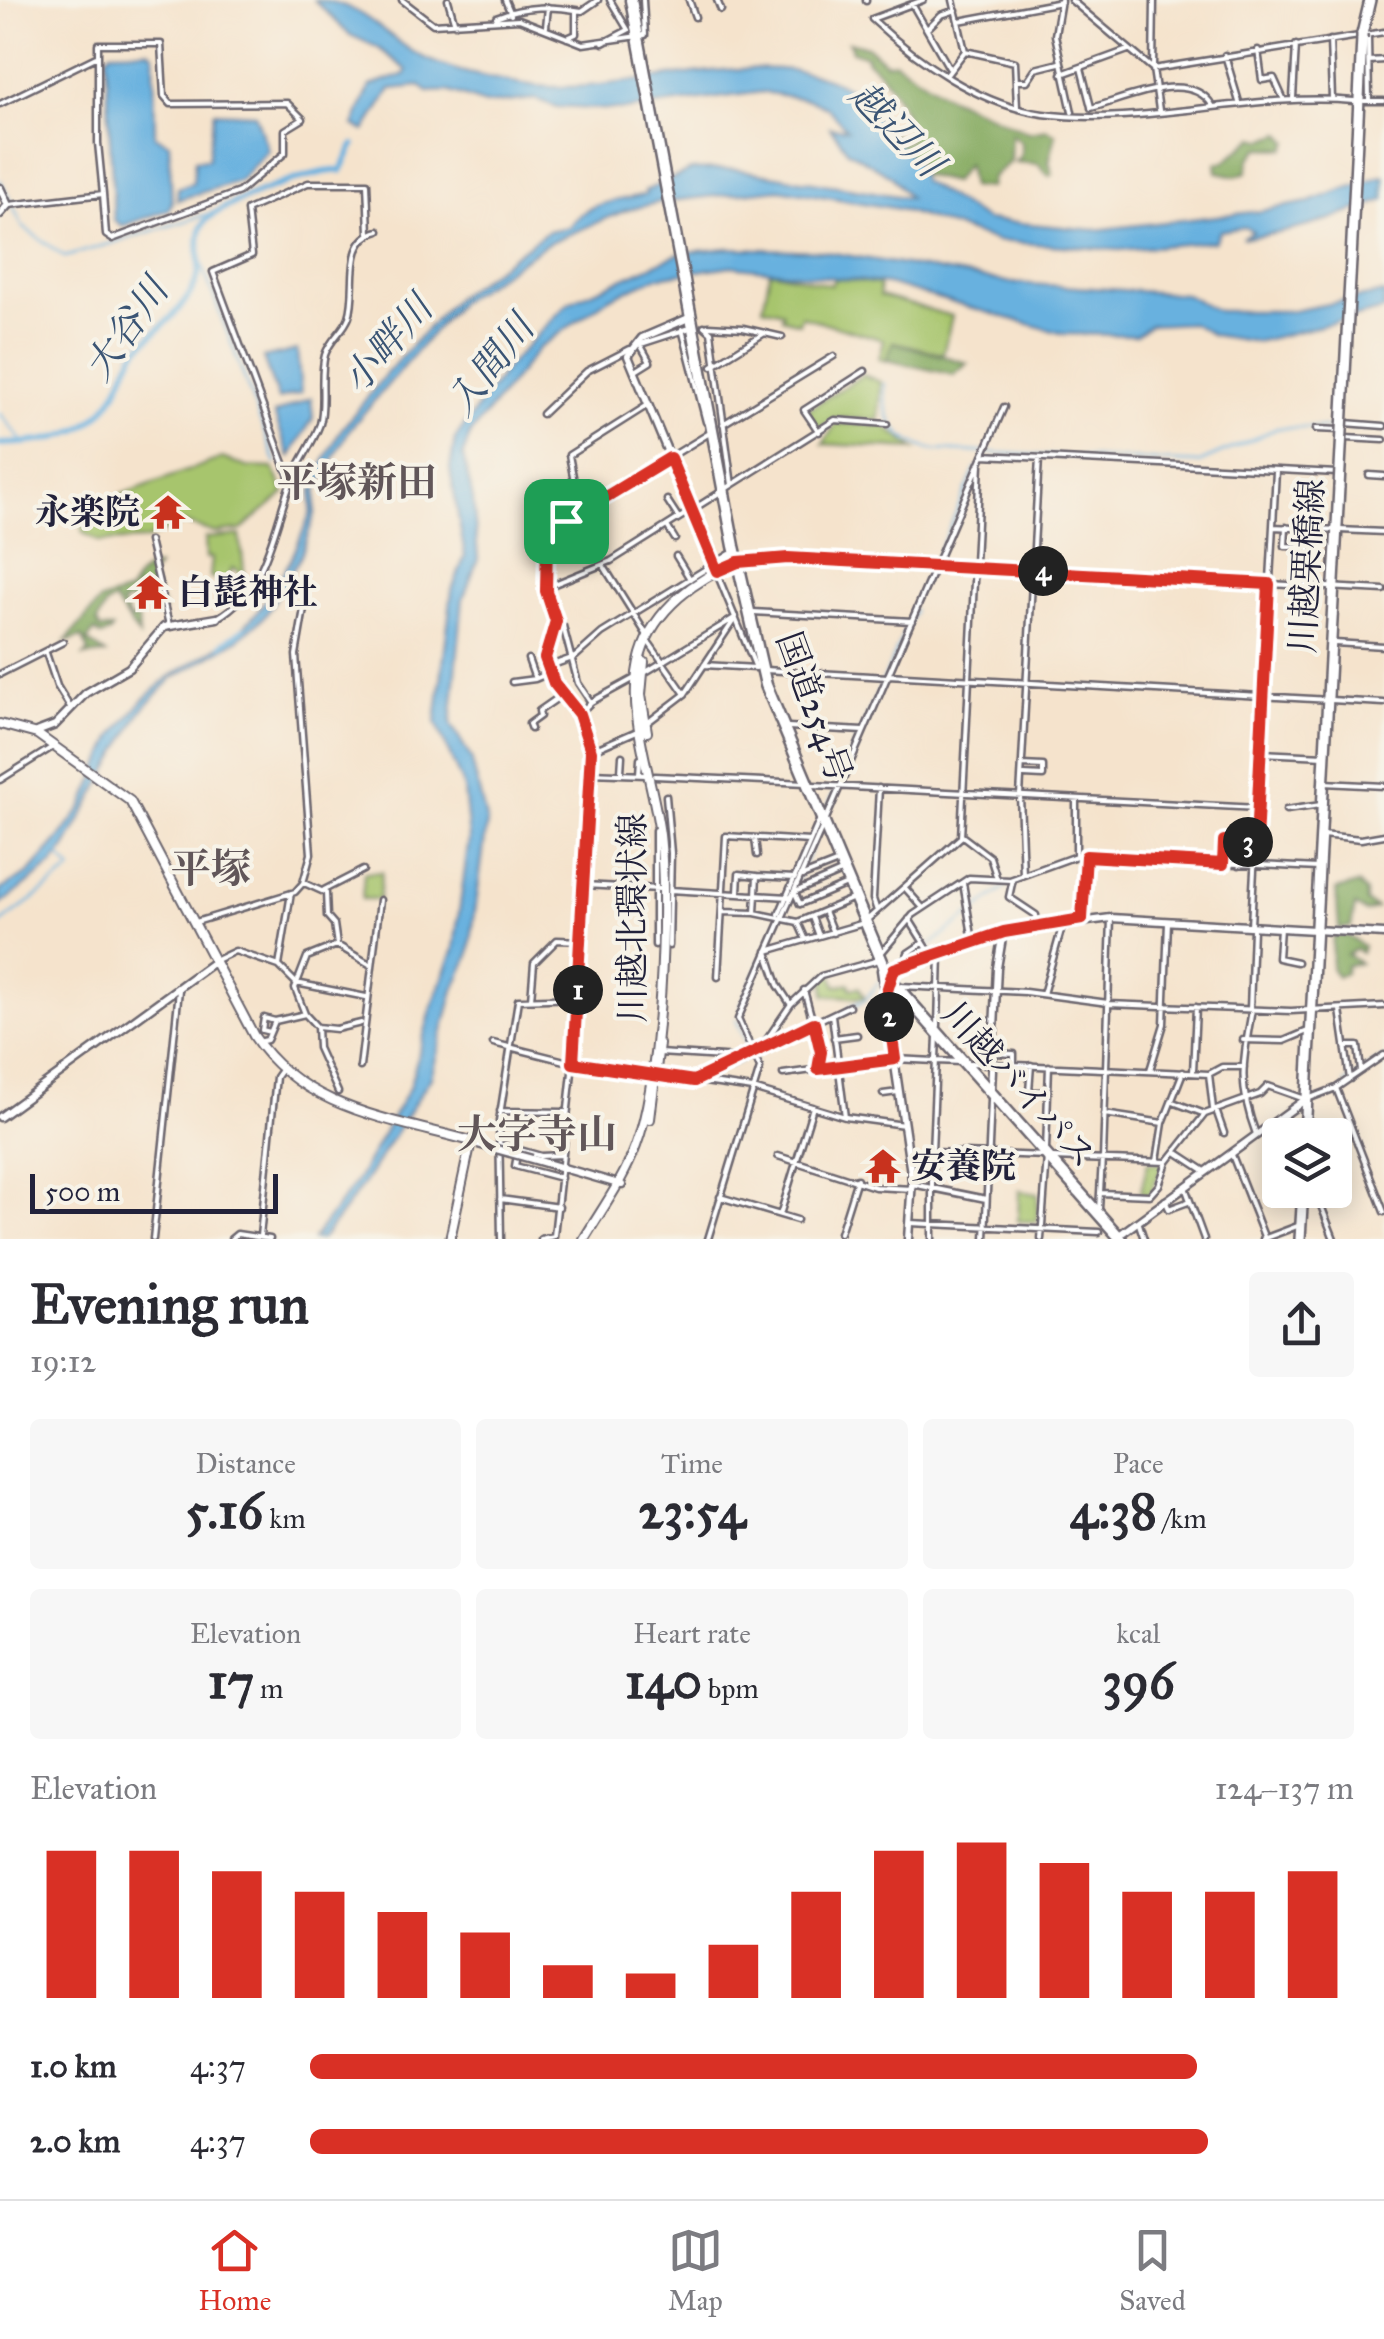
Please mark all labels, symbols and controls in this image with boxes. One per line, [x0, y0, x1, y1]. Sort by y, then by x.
water label: 越辺川 [841, 72, 956, 189]
water label: 大谷川 [74, 266, 180, 389]
water label: 小畔川 [332, 283, 444, 402]
water label: 入間川 [437, 303, 546, 424]
district label: 平塚新田 [277, 458, 437, 507]
street label: 川越栗橋線 [1281, 477, 1333, 655]
pin [524, 479, 609, 564]
place label: 永楽院 [35, 491, 140, 534]
temple icon: 永楽院 [149, 493, 187, 531]
icon: arrive [539, 494, 594, 549]
pin: 4 [1018, 546, 1068, 596]
text: 4 [1035, 553, 1051, 588]
place label: 白髭神社 [178, 571, 318, 614]
temple icon: 白髭神社 [131, 573, 169, 611]
street label: 国道254号 [767, 626, 861, 788]
street label: 川越北環状線 [611, 813, 654, 1023]
pin: 3 [1223, 817, 1273, 867]
text: 3 [1242, 824, 1254, 859]
district label: 平塚 [171, 844, 251, 893]
pin: 1 [553, 965, 603, 1015]
text: 1 [572, 972, 584, 1007]
pin: 2 [864, 992, 914, 1042]
street label: 川越バイパス [933, 993, 1105, 1177]
text: 2 [882, 999, 896, 1034]
district label: 大字寺山 [457, 1110, 617, 1159]
map controls [1262, 1118, 1352, 1208]
button: layers [1262, 1118, 1352, 1208]
place label: 安養院 [911, 1145, 1016, 1188]
temple icon: 安養院 [864, 1147, 902, 1185]
scale bar [30, 1169, 278, 1214]
text: 500 m [45, 1174, 120, 1209]
text: Evening run [30, 1271, 309, 1338]
button: share [1249, 1272, 1354, 1377]
text: 19:12 [30, 1342, 96, 1381]
text: Distance [195, 1446, 296, 1481]
text: Time [661, 1446, 723, 1481]
text: Pace [1113, 1446, 1164, 1481]
text: 5.16 [186, 1481, 263, 1542]
text: 23:54 [638, 1481, 746, 1542]
text: 4:38 [1070, 1481, 1157, 1542]
text: km [263, 1501, 306, 1536]
text: /km [1157, 1501, 1207, 1536]
text: Elevation [190, 1616, 301, 1651]
text: Heart rate [633, 1616, 751, 1651]
text: kcal [1116, 1616, 1160, 1651]
text: 17 [208, 1651, 254, 1712]
text: 140 [625, 1651, 702, 1712]
text: 396 [1102, 1651, 1175, 1712]
text: m [254, 1671, 284, 1706]
text: bpm [702, 1671, 759, 1706]
text: Elevation [30, 1769, 157, 1808]
text: 124–137 m [1215, 1769, 1354, 1808]
text: 1.0 km [30, 2047, 117, 2086]
text: 4:37 [190, 2047, 246, 2086]
text: 2.0 km [30, 2122, 120, 2161]
text: 4:37 [190, 2122, 246, 2161]
tab: Home [198, 2223, 271, 2318]
tab: Map [668, 2223, 723, 2318]
tab: Saved [1119, 2223, 1186, 2318]

